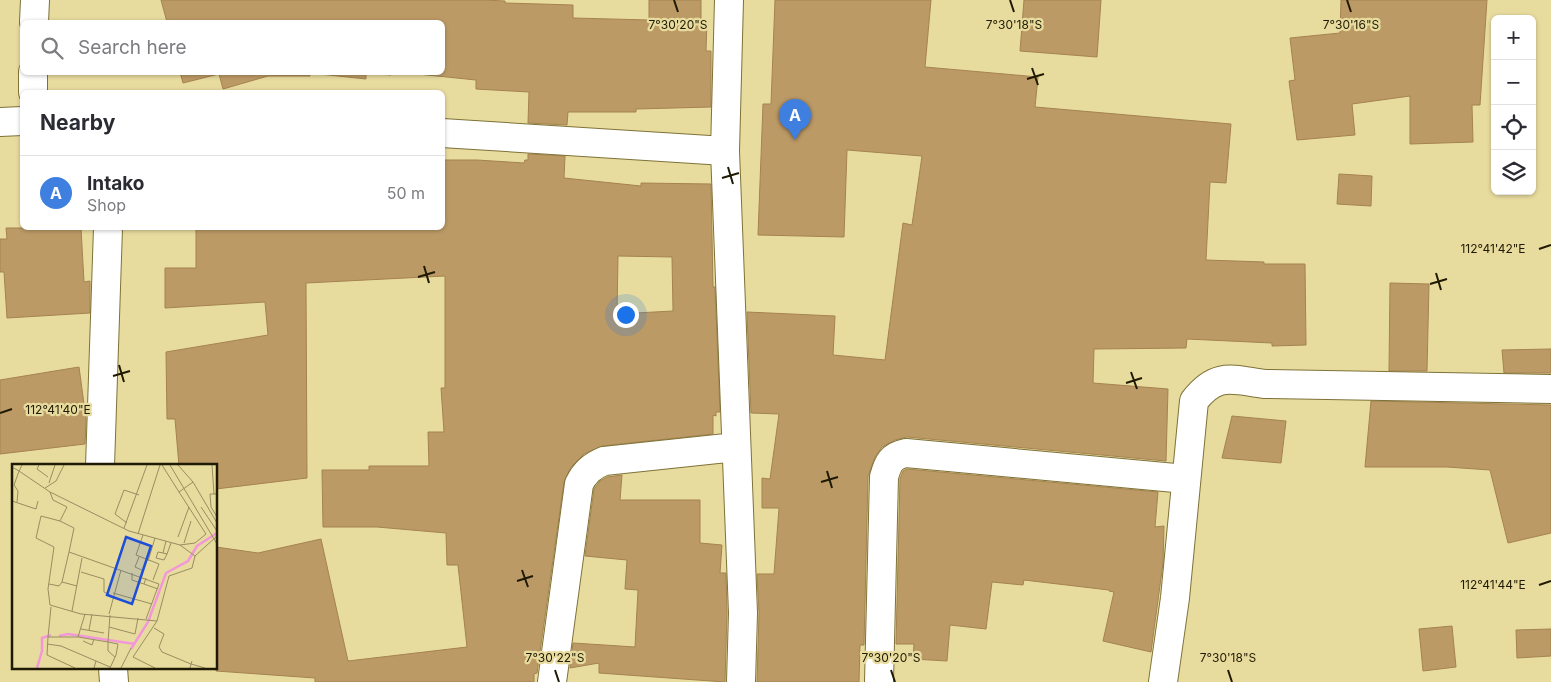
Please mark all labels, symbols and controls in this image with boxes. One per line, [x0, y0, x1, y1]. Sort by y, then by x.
map controls [1491, 15, 1536, 195]
button: + [1491, 15, 1536, 60]
text: 7°30'20"S [648, 17, 708, 32]
text: 7°30'18"S [986, 17, 1043, 32]
text: 7°30'16"S [1323, 17, 1380, 32]
search box [20, 20, 445, 75]
icon: search [38, 34, 66, 62]
text: Search here [78, 36, 187, 59]
button: − [1491, 60, 1536, 105]
pin: A [779, 99, 811, 140]
button: locate [1491, 105, 1536, 150]
text: Nearby [40, 110, 115, 135]
button: layers [1491, 150, 1536, 195]
text: Intako [87, 172, 145, 195]
text: A [50, 183, 62, 203]
text: 50 m [387, 183, 425, 203]
text: Shop [87, 195, 126, 215]
text: 112°41'42"E [1460, 241, 1526, 256]
your location [613, 302, 639, 328]
text: 112°41'40"E [25, 402, 91, 417]
inset map [12, 464, 218, 670]
text: 112°41'44"E [1460, 577, 1526, 592]
text: 7°30'22"S [526, 650, 585, 665]
text: 7°30'20"S [861, 650, 921, 665]
text: 7°30'18"S [1200, 650, 1257, 665]

